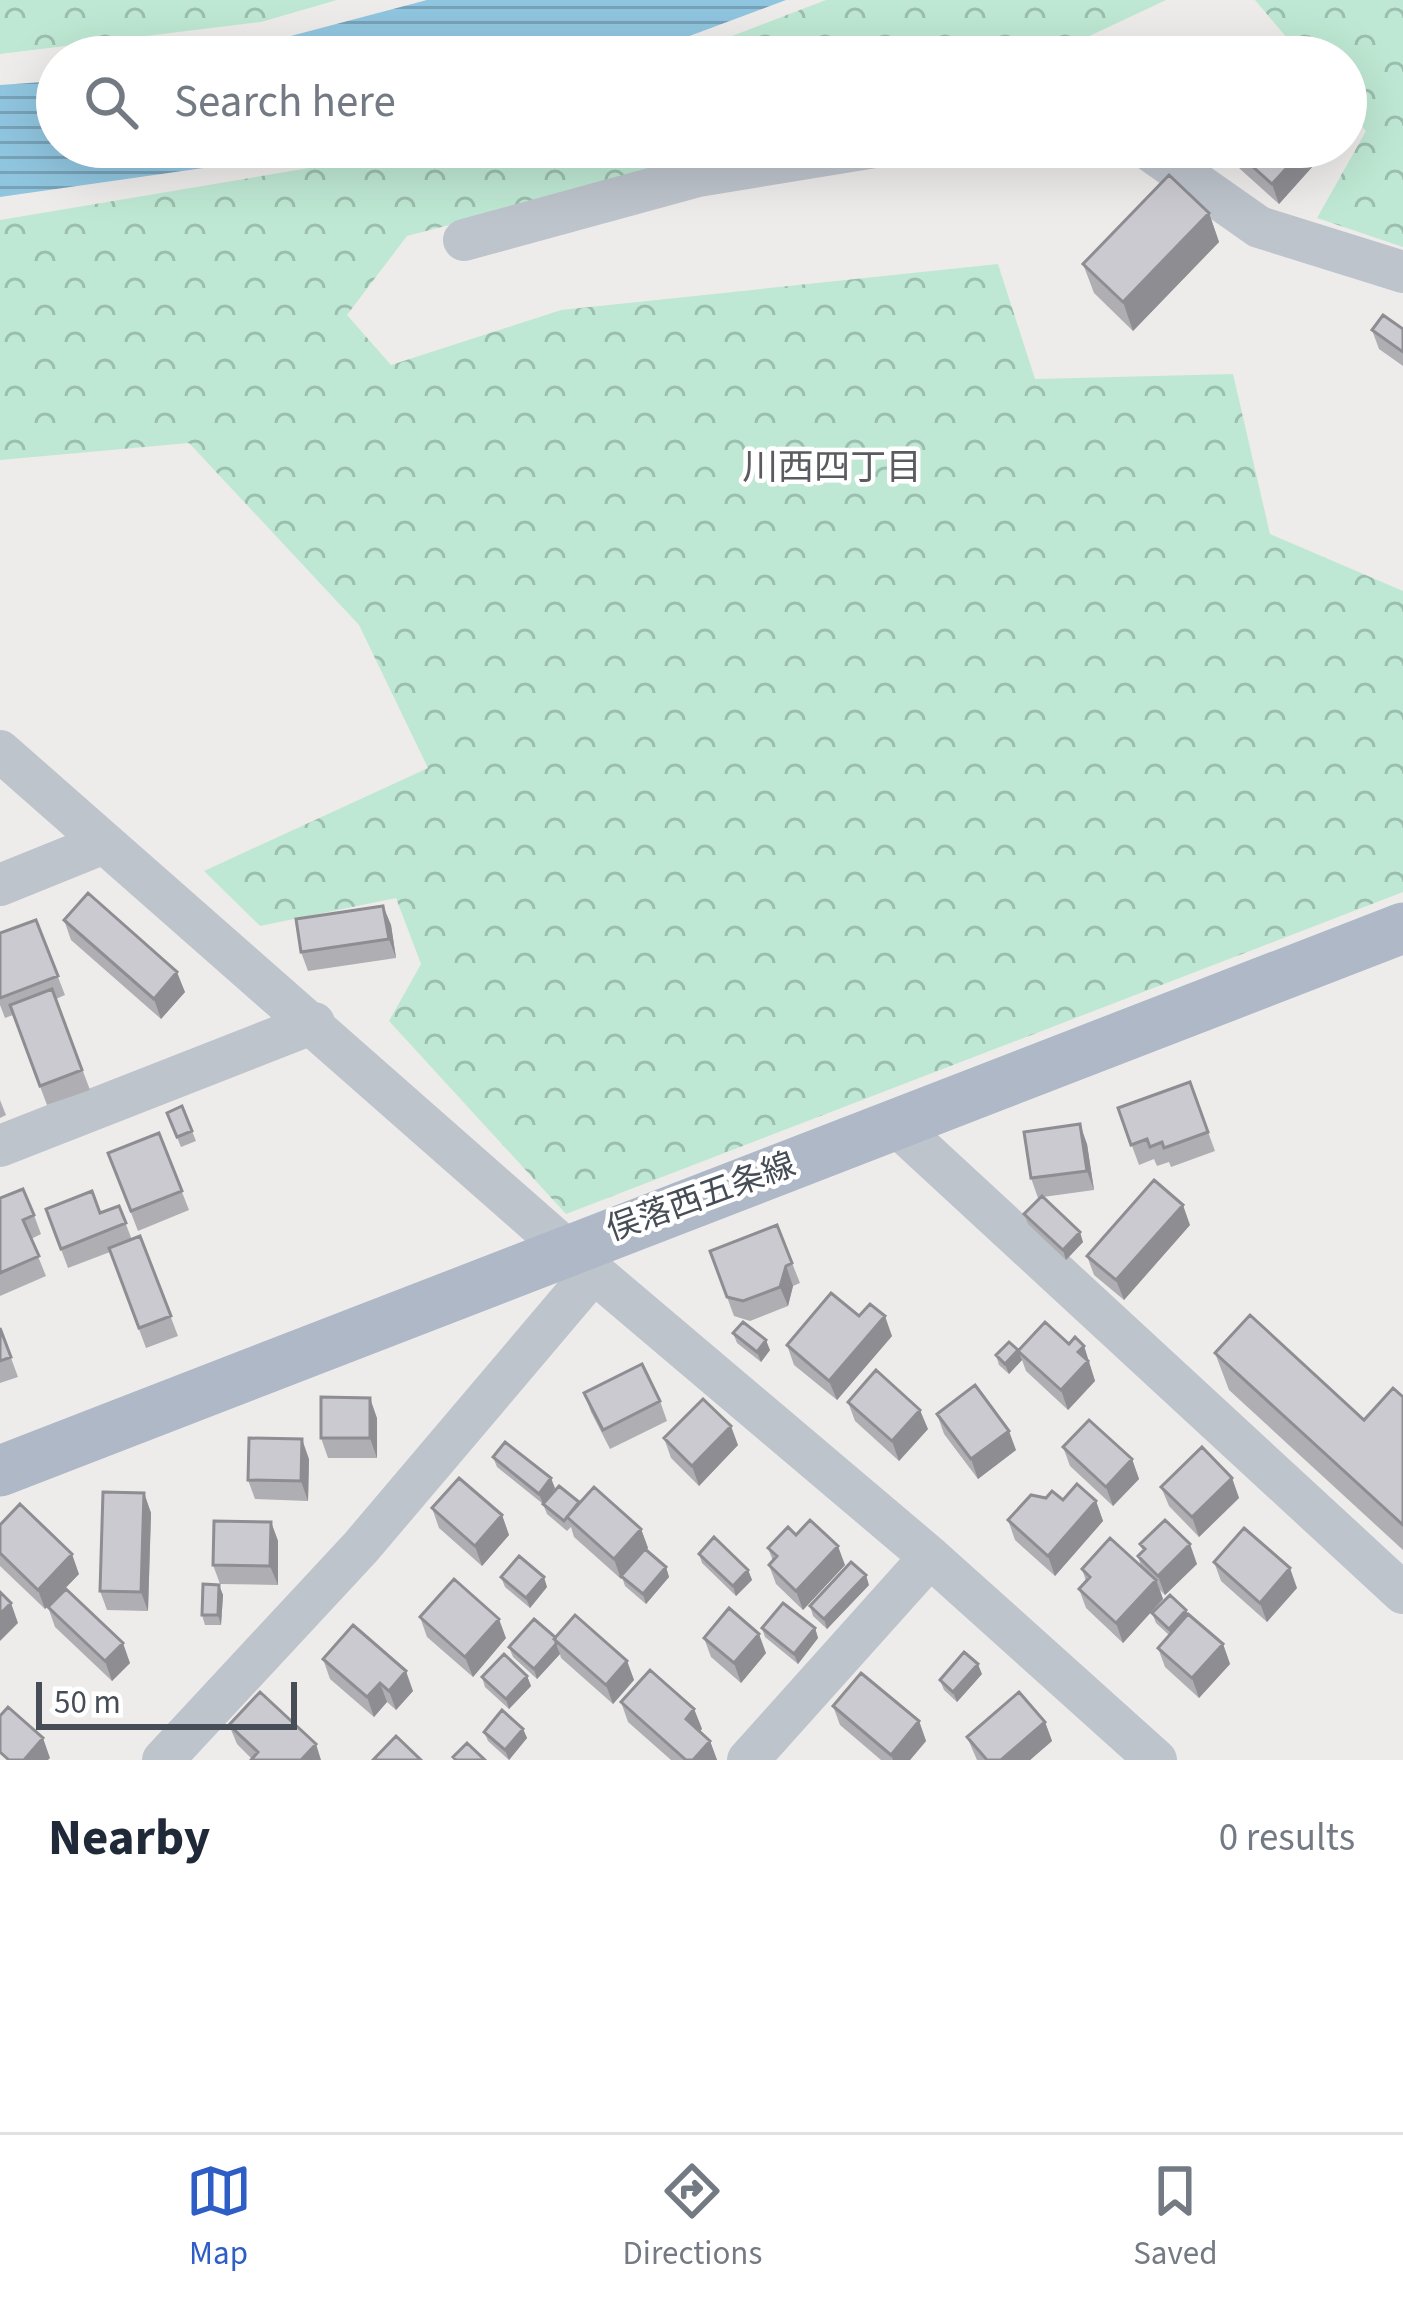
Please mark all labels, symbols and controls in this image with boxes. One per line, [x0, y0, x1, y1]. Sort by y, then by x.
search box [36, 36, 1367, 168]
icon: search [78, 69, 144, 135]
text: Search here [174, 70, 396, 134]
district label: 川西四丁目 [742, 442, 922, 493]
street label: 俣落西五条線 [600, 1141, 802, 1253]
scale bar [36, 1676, 297, 1729]
text: 50 m [54, 1679, 121, 1726]
text: Nearby [48, 1802, 210, 1874]
text: 0 results [1219, 1810, 1355, 1866]
tab: Map [186, 2158, 252, 2277]
tab: Directions [623, 2158, 762, 2277]
tab: Saved [1133, 2158, 1217, 2277]

